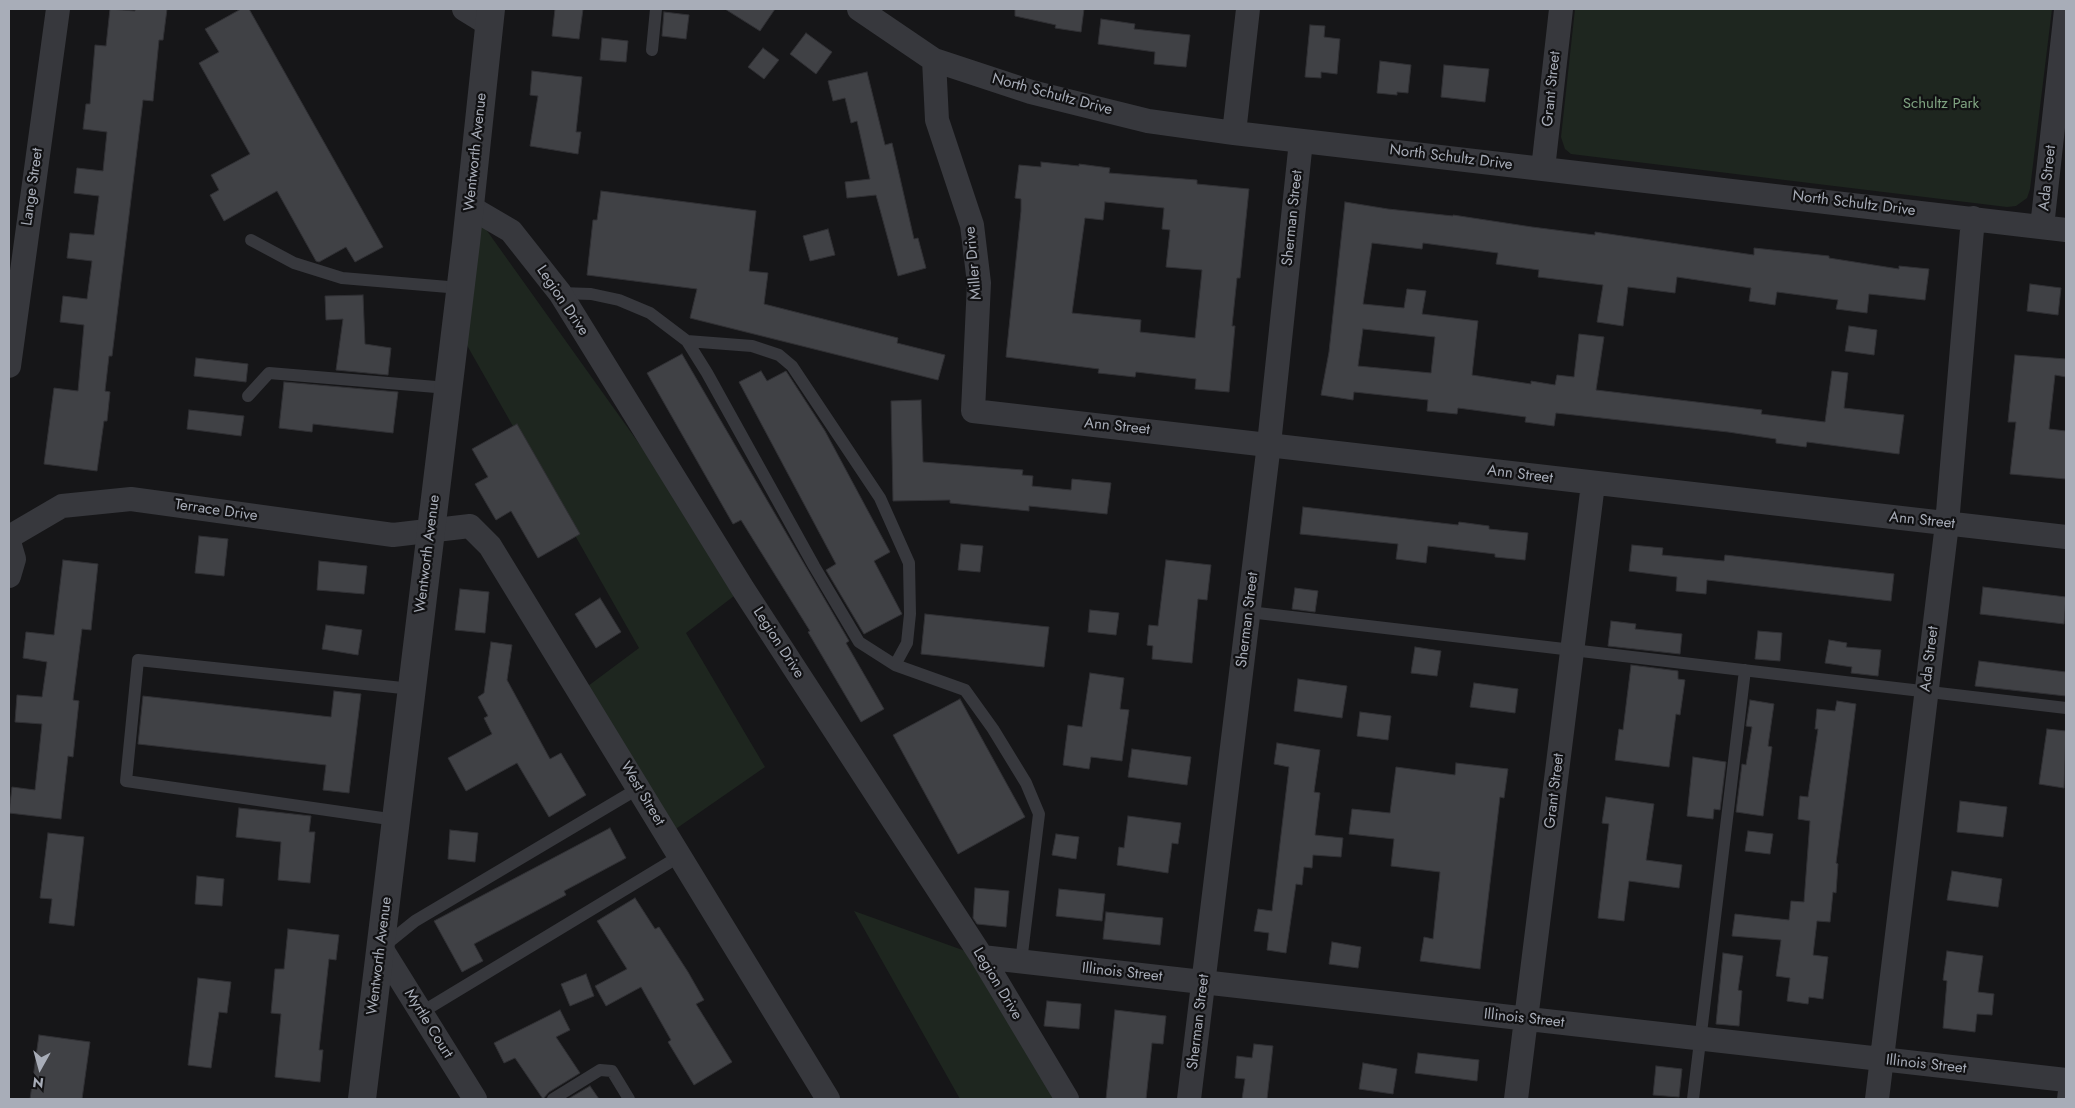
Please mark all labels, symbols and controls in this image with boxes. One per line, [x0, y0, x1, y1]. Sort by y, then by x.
street label: Grant Street [1539, 50, 1565, 128]
street label: North Schultz Drive [990, 70, 1114, 120]
street label: Wentworth Avenue [461, 92, 491, 212]
park label: Schultz Park [1903, 95, 1979, 113]
street label: North Schultz Drive [1388, 142, 1514, 174]
street label: Ada Street [2036, 144, 2060, 212]
street label: Lange Street [19, 147, 47, 227]
street label: Sherman Street [1279, 169, 1307, 267]
street label: North Schultz Drive [1791, 188, 1917, 220]
street label: Miller Drive [962, 226, 986, 300]
street label: Legion Drive [532, 262, 592, 340]
street label: Ann Street [1083, 415, 1151, 439]
street label: Ann Street [1486, 462, 1554, 488]
street label: Wentworth Avenue [412, 494, 444, 614]
street label: Terrace Drive [173, 496, 259, 526]
street label: Ann Street [1888, 509, 1956, 533]
street label: Sherman Street [1233, 571, 1263, 669]
street label: Legion Drive [748, 604, 808, 682]
street label: Ada Street [1917, 625, 1943, 693]
street label: Grant Street [1541, 752, 1569, 830]
street label: West Street [616, 759, 668, 829]
street label: Wentworth Avenue [364, 896, 396, 1016]
street label: Legion Drive [968, 945, 1026, 1023]
street label: Illinois Street [1081, 960, 1163, 986]
street label: Sherman Street [1184, 973, 1214, 1071]
street label: Myrtle Court [400, 986, 456, 1062]
street label: Illinois Street [1483, 1006, 1565, 1032]
north arrow [15, 1043, 65, 1093]
street label: Illinois Street [1885, 1052, 1967, 1078]
text: N [31, 1072, 45, 1093]

